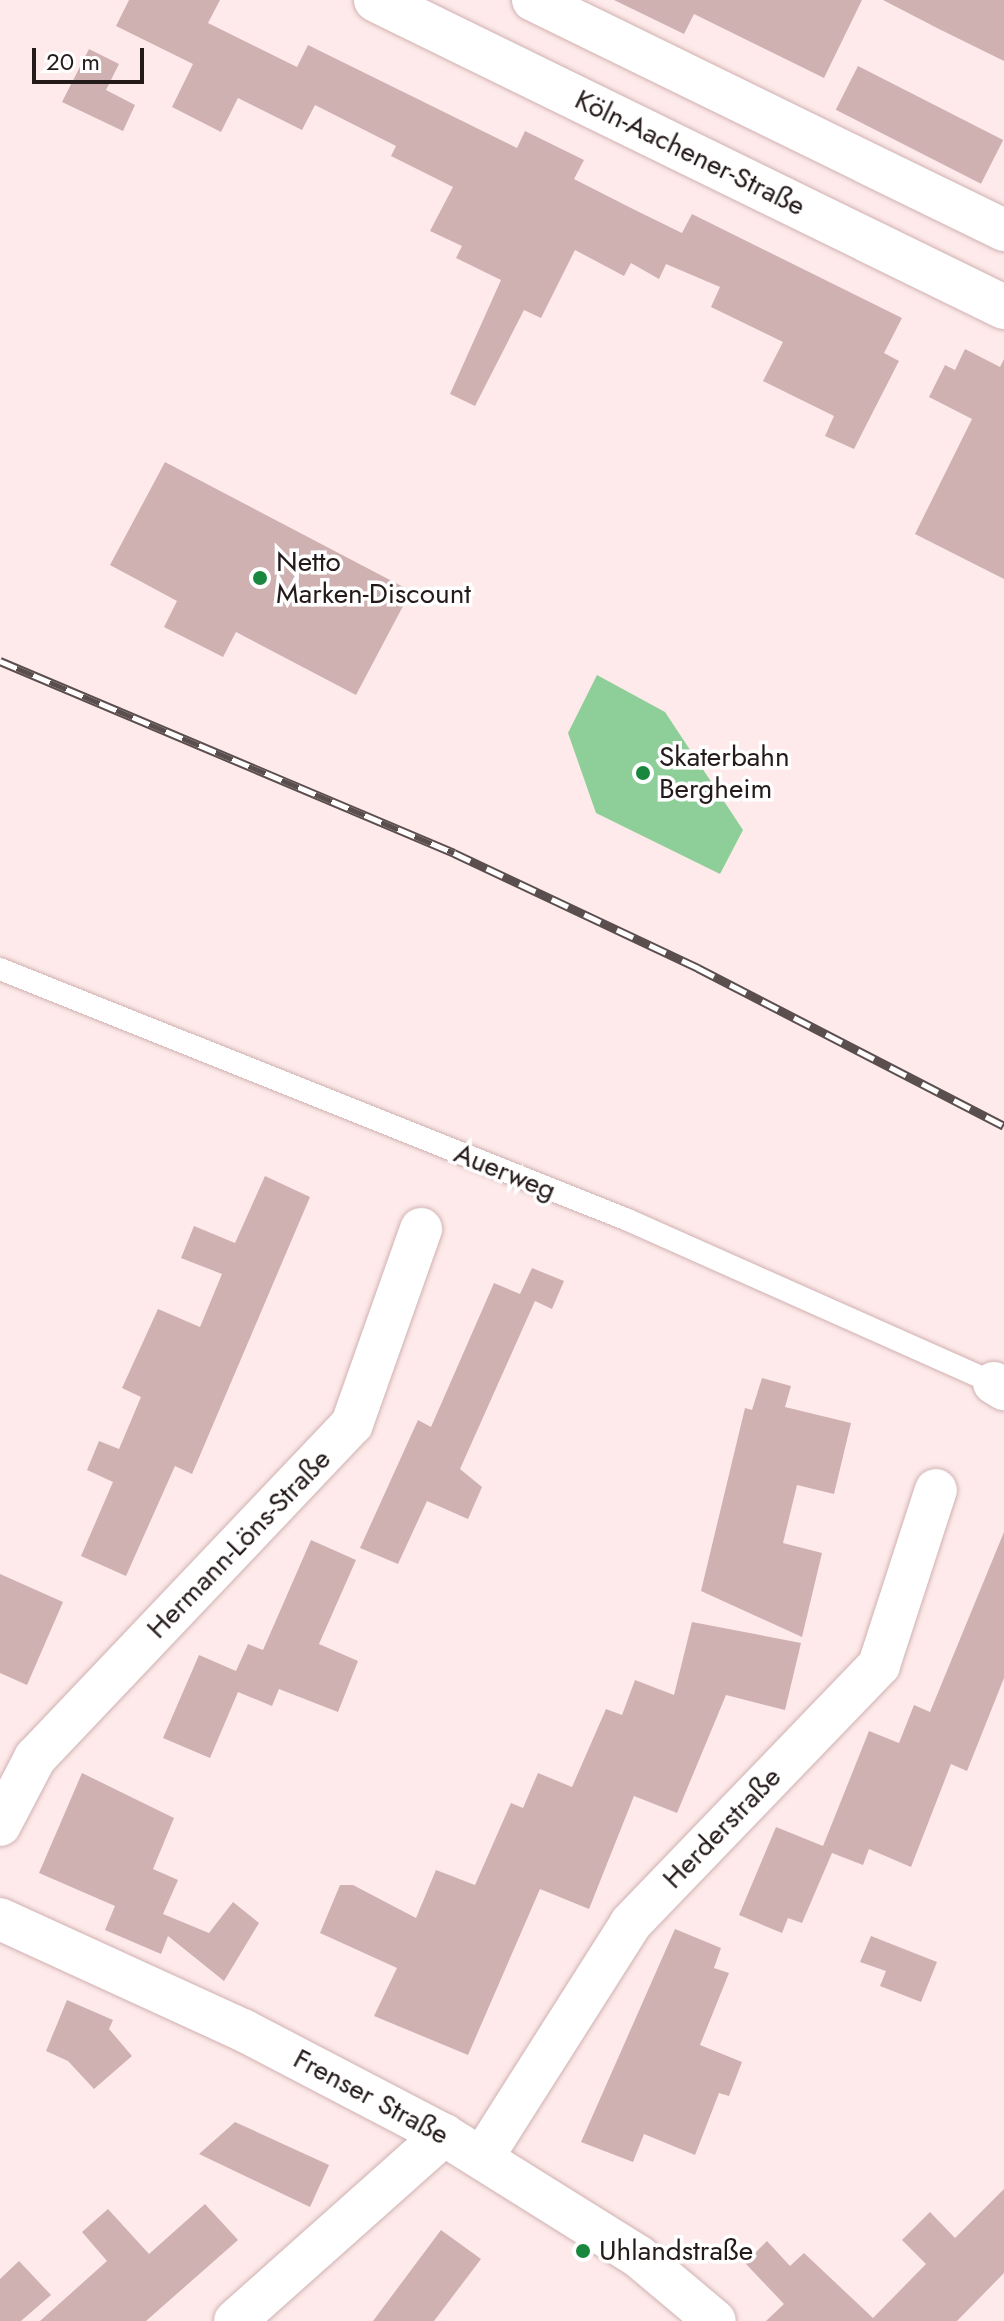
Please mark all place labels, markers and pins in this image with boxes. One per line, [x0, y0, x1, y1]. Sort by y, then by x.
place label: Netto Marken-Discount [276, 545, 471, 611]
marker: Netto Marken-Discount [251, 569, 269, 587]
place label: Skaterbahn Bergheim [659, 740, 790, 806]
marker: Skaterbahn Bergheim [634, 764, 652, 782]
place label: Uhlandstraße [599, 2234, 753, 2268]
marker: Uhlandstraße [574, 2242, 592, 2260]

